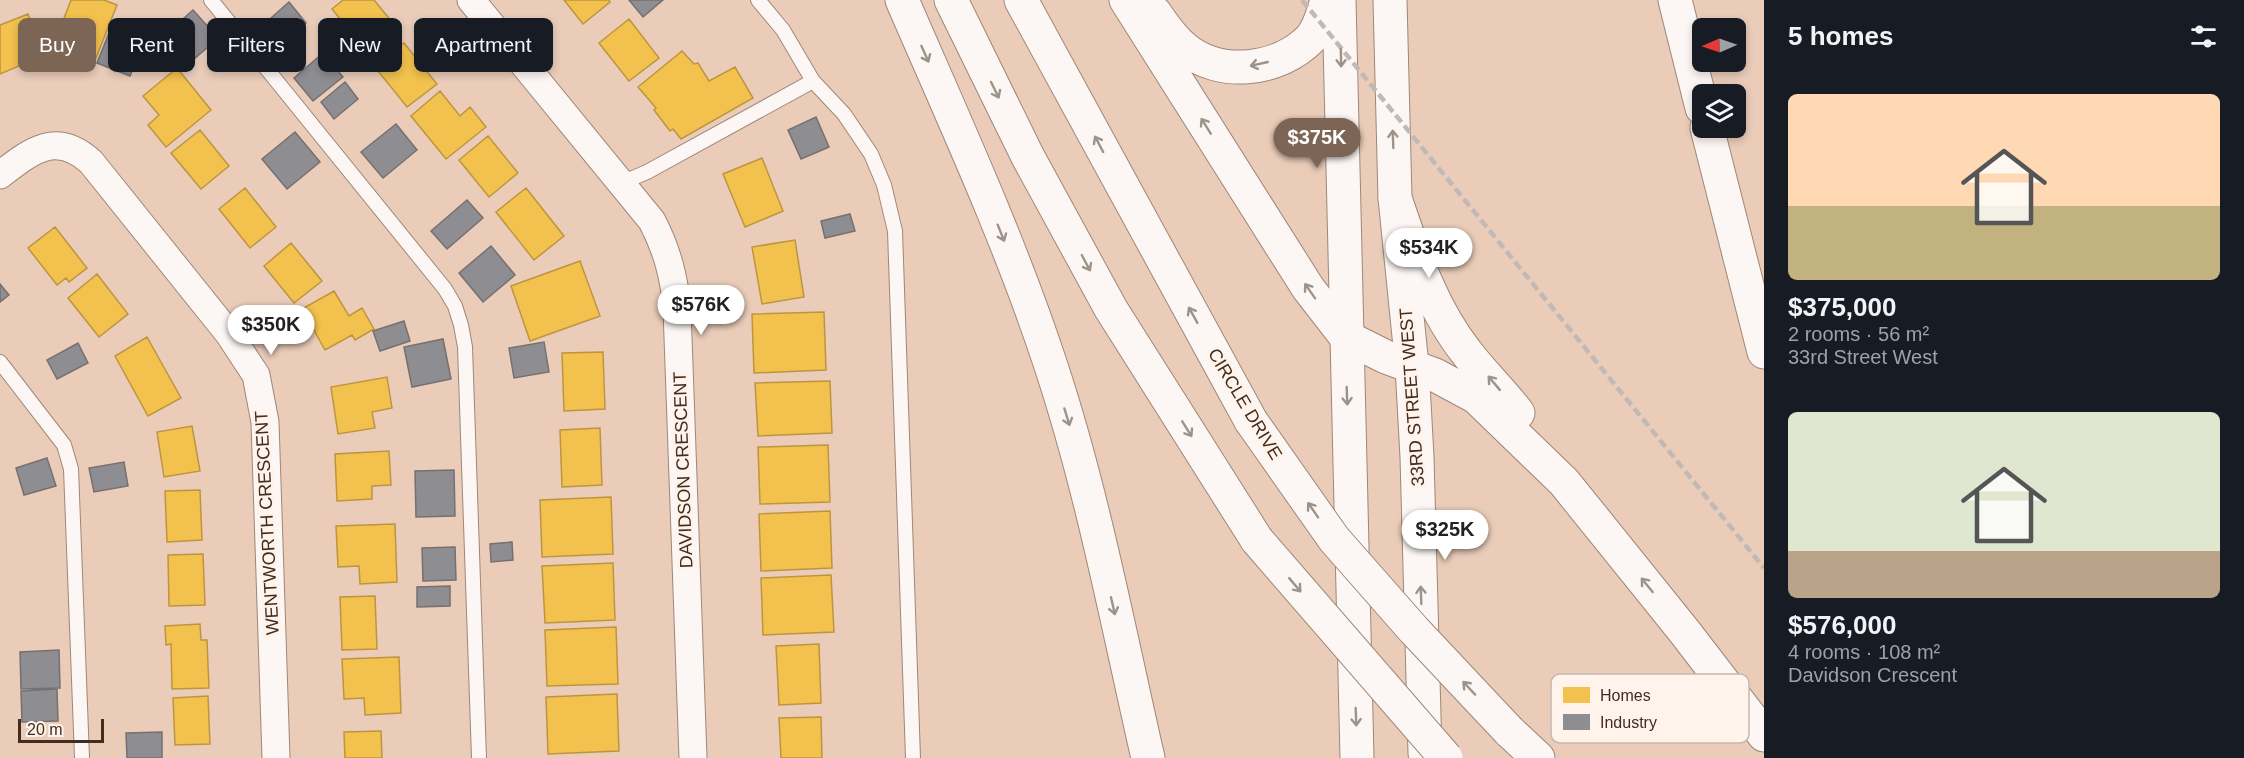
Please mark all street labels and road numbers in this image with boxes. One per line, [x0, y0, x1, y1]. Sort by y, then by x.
street label: 33RD STREET WEST [1396, 307, 1428, 487]
street label: CIRCLE DRIVE [1204, 345, 1286, 463]
street label: DAVIDSON CRESCENT [670, 371, 696, 569]
street label: WENTWORTH CRESCENT [251, 410, 283, 636]

